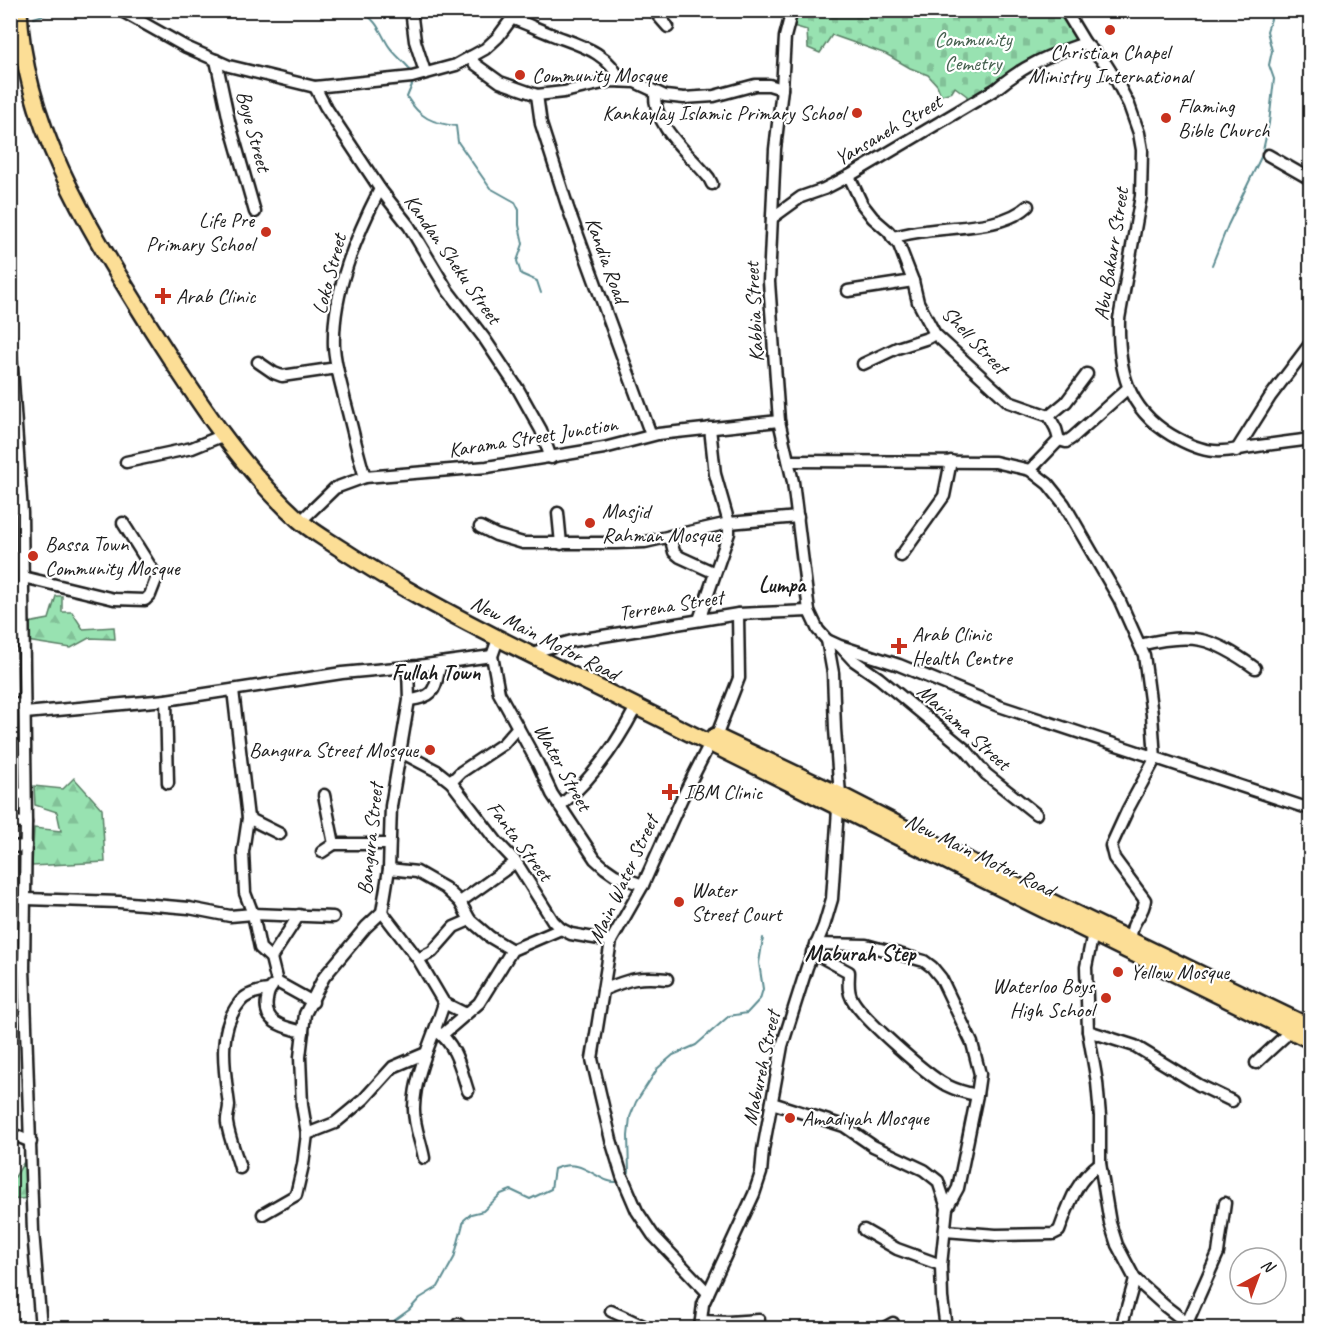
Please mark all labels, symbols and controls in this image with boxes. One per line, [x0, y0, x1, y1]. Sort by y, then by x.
marker: Christian Chapel Ministry International [1103, 23, 1117, 37]
park label: Community Cemetry [934, 26, 1013, 76]
place label: Christian Chapel Ministry International [1028, 39, 1195, 89]
place label: Community Mosque [532, 62, 668, 88]
marker: Community Mosque [513, 68, 527, 82]
street label: Boye Street [231, 88, 278, 176]
street label: Yansaneh Street [830, 88, 948, 171]
place label: Flaming Bible Church [1178, 93, 1270, 143]
place label: Kankaylay Islamic Primary School [603, 100, 848, 126]
marker: Kankaylay Islamic Primary School [850, 106, 864, 120]
marker: Flaming Bible Church [1159, 111, 1173, 125]
street label: Abu Bakarr Street [1088, 184, 1135, 322]
street label: Kandan Sheku Street [399, 189, 509, 331]
place label: Life Pre Primary School [146, 207, 257, 257]
street label: Kandia Road [580, 214, 636, 310]
marker: Life Pre Primary School [259, 225, 273, 239]
street label: Loko Street [306, 229, 353, 317]
street label: Kabbia Street [738, 259, 770, 363]
place label: Arab Clinic [176, 283, 257, 309]
marker: Arab Clinic [154, 287, 172, 305]
street label: Shell Street [936, 301, 1016, 382]
street label: Karama Street Junction [447, 411, 621, 463]
place label: Masjid Rahman Mosque [602, 498, 721, 548]
marker: Masjid Rahman Mosque [583, 516, 597, 530]
place label: Bassa Town Community Mosque [45, 531, 181, 581]
marker: Bassa Town Community Mosque [26, 549, 40, 563]
district label: Lumpa [759, 571, 807, 599]
street label: Terrena Street [617, 583, 728, 626]
street label: New Main Motor Road [466, 589, 627, 688]
place label: Arab Clinic Health Centre [912, 621, 1014, 671]
marker: Arab Clinic Health Centre [890, 637, 908, 655]
district label: Fullah Town [392, 659, 481, 687]
street label: Mariama Street [912, 678, 1018, 777]
street label: Water Street [528, 719, 599, 817]
place label: Bangura Street Mosque [249, 737, 419, 763]
marker: Bangura Street Mosque [423, 743, 437, 757]
street label: Bangura Street [351, 779, 389, 896]
place label: IBM Clinic [684, 779, 763, 805]
marker: IBM Clinic [661, 783, 679, 801]
street label: Fanta Street [482, 796, 560, 888]
street label: Main Water Street [582, 808, 665, 947]
street label: New Main Motor Road [901, 808, 1062, 904]
place label: Water Street Court [691, 877, 783, 927]
marker: Water Street Court [672, 895, 686, 909]
district label: Maburah Step [805, 940, 917, 968]
place label: Yellow Mosque [1130, 959, 1230, 985]
marker: Yellow Mosque [1111, 965, 1125, 979]
place label: Waterloo Boys High School [992, 973, 1097, 1023]
marker: Waterloo Boys High School [1099, 991, 1113, 1005]
street label: Mabureh Street [736, 1006, 786, 1127]
place label: Amadiyah Mosque [802, 1105, 930, 1131]
marker: Amadiyah Mosque [783, 1111, 797, 1125]
north arrow [1228, 1246, 1288, 1306]
text: N [1257, 1255, 1280, 1278]

